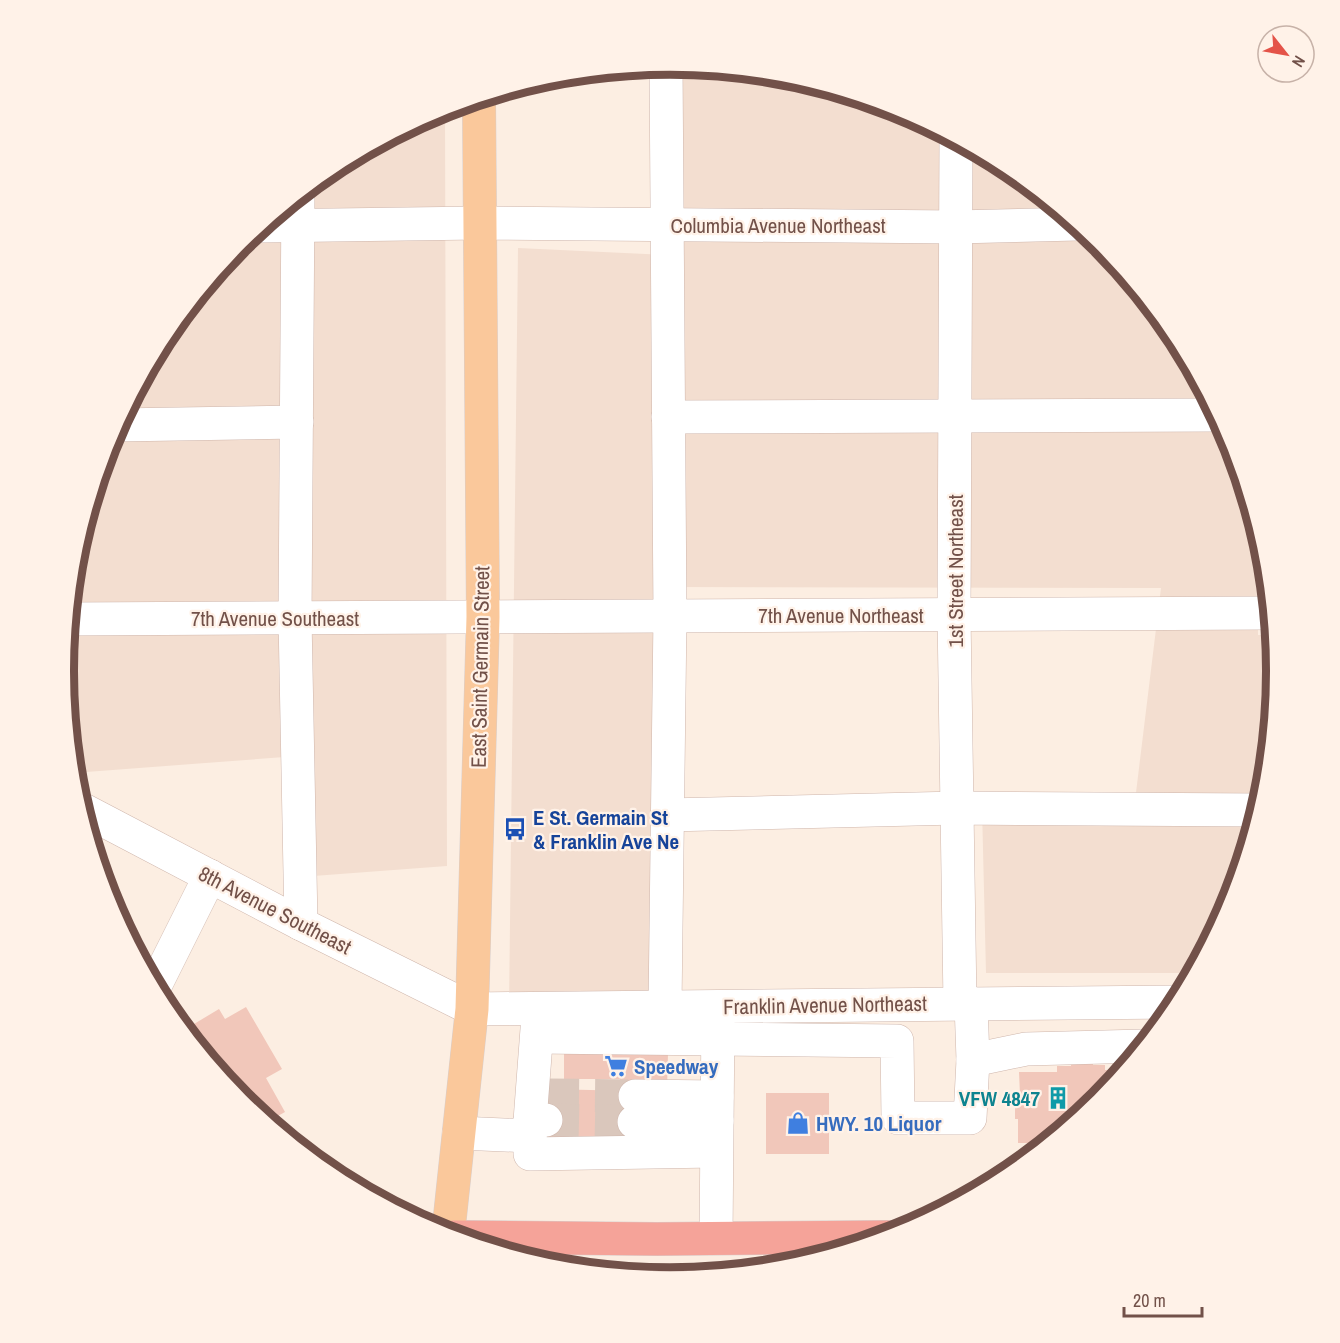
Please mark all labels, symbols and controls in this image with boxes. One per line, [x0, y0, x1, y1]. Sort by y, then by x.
north arrow [1256, 24, 1316, 84]
text: N [1287, 52, 1311, 71]
street label: Columbia Avenue Northeast [670, 211, 886, 240]
street label: 1st Street Northeast [941, 494, 970, 648]
street label: East Saint Germain Street [464, 566, 496, 768]
street label: 7th Avenue Northeast [758, 601, 924, 630]
street label: 7th Avenue Southeast [191, 604, 359, 633]
place label: E St. Germain St & Franklin Ave Ne [533, 803, 679, 856]
bus stop icon: E St. Germain St & Franklin Ave Ne [502, 816, 528, 842]
street label: 8th Avenue Southeast [193, 859, 357, 961]
street label: Franklin Avenue Northeast [723, 989, 927, 1021]
place label: Speedway [634, 1052, 719, 1081]
supermarket icon: Speedway [603, 1053, 629, 1079]
place label: VFW 4847 [959, 1084, 1040, 1113]
building icon: VFW 4847 [1045, 1085, 1071, 1111]
place label: HWY. 10 Liquor [816, 1109, 942, 1138]
shop icon: HWY. 10 Liquor [785, 1110, 811, 1136]
scale bar [1124, 1280, 1202, 1318]
text: 20 m [1133, 1288, 1166, 1313]

